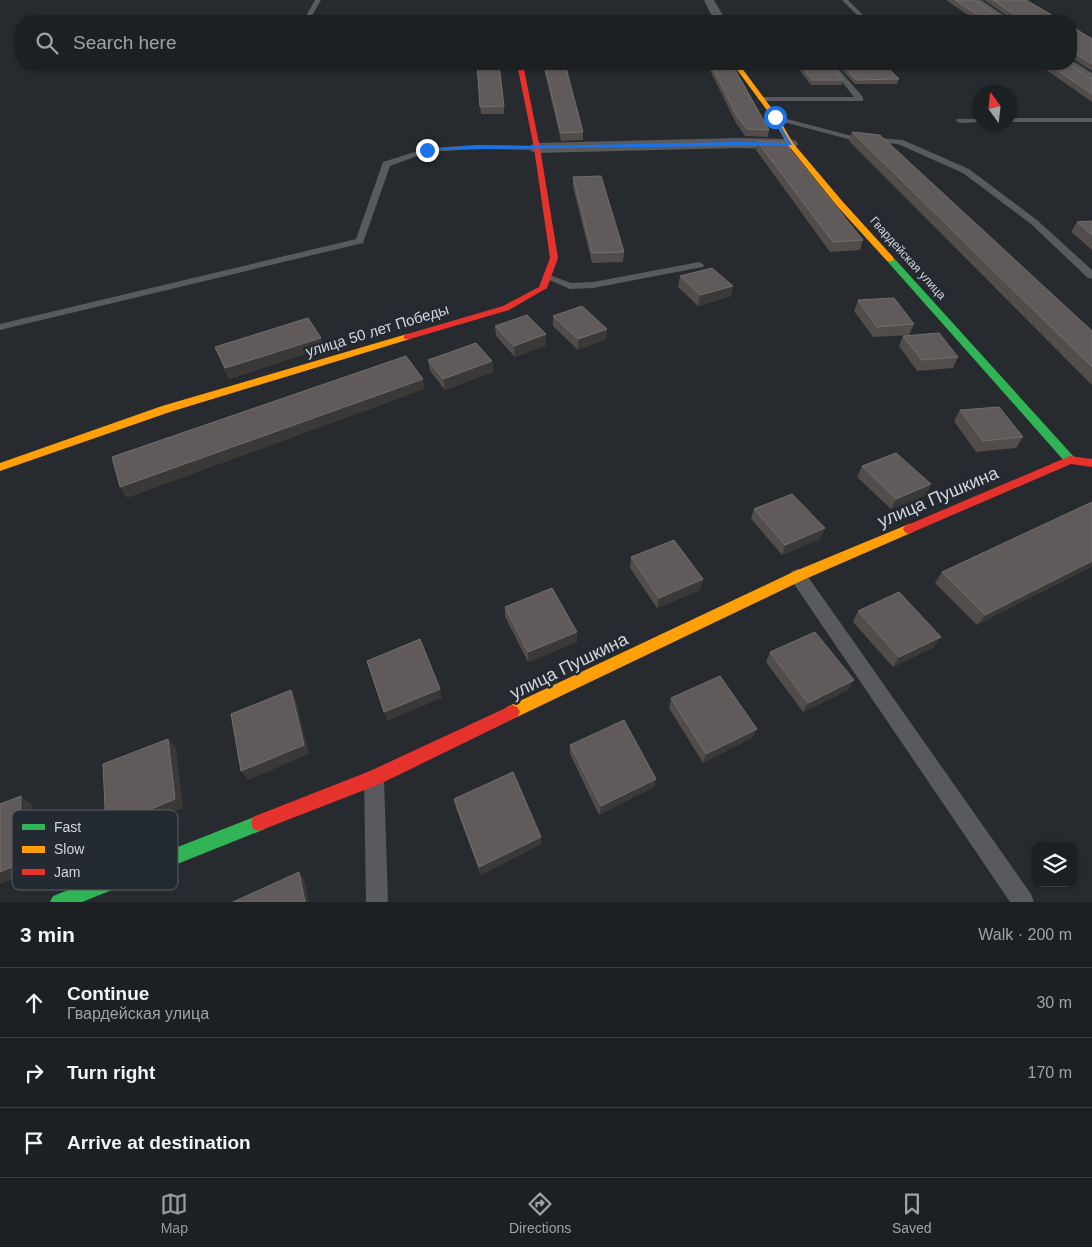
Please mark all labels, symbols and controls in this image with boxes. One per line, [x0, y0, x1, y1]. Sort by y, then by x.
search box [15, 15, 1077, 70]
icon: search [33, 29, 61, 57]
text: Search here [73, 32, 177, 53]
north arrow [972, 85, 1017, 130]
route start [764, 106, 787, 129]
route end [416, 139, 439, 162]
street label: Гвардейская улица [867, 214, 949, 303]
street label: улица 50 лет Победы [303, 300, 451, 360]
street label: улица Пушкина [875, 462, 1002, 531]
street label: улица Пушкина [507, 628, 632, 703]
legend [12, 810, 178, 890]
text: Fast [54, 819, 81, 835]
text: Slow [54, 841, 85, 857]
map controls [1032, 842, 1077, 887]
button: layers [1032, 842, 1077, 887]
text: Jam [54, 864, 80, 880]
text: 3 min [20, 923, 75, 946]
text: Walk · 200 m [978, 926, 1072, 943]
text: Continue [67, 983, 149, 1004]
icon: ahead [20, 989, 48, 1017]
text: 30 m [1036, 994, 1072, 1011]
text: Гвардейская улица [67, 1005, 209, 1022]
icon: right [20, 1059, 48, 1087]
text: Turn right [67, 1062, 155, 1083]
text: 170 m [1028, 1064, 1072, 1081]
icon: arrive [20, 1129, 48, 1157]
text: Arrive at destination [67, 1132, 251, 1153]
tab: Map [160, 1190, 188, 1236]
tab: Directions [509, 1190, 571, 1236]
tab: Saved [892, 1190, 932, 1236]

